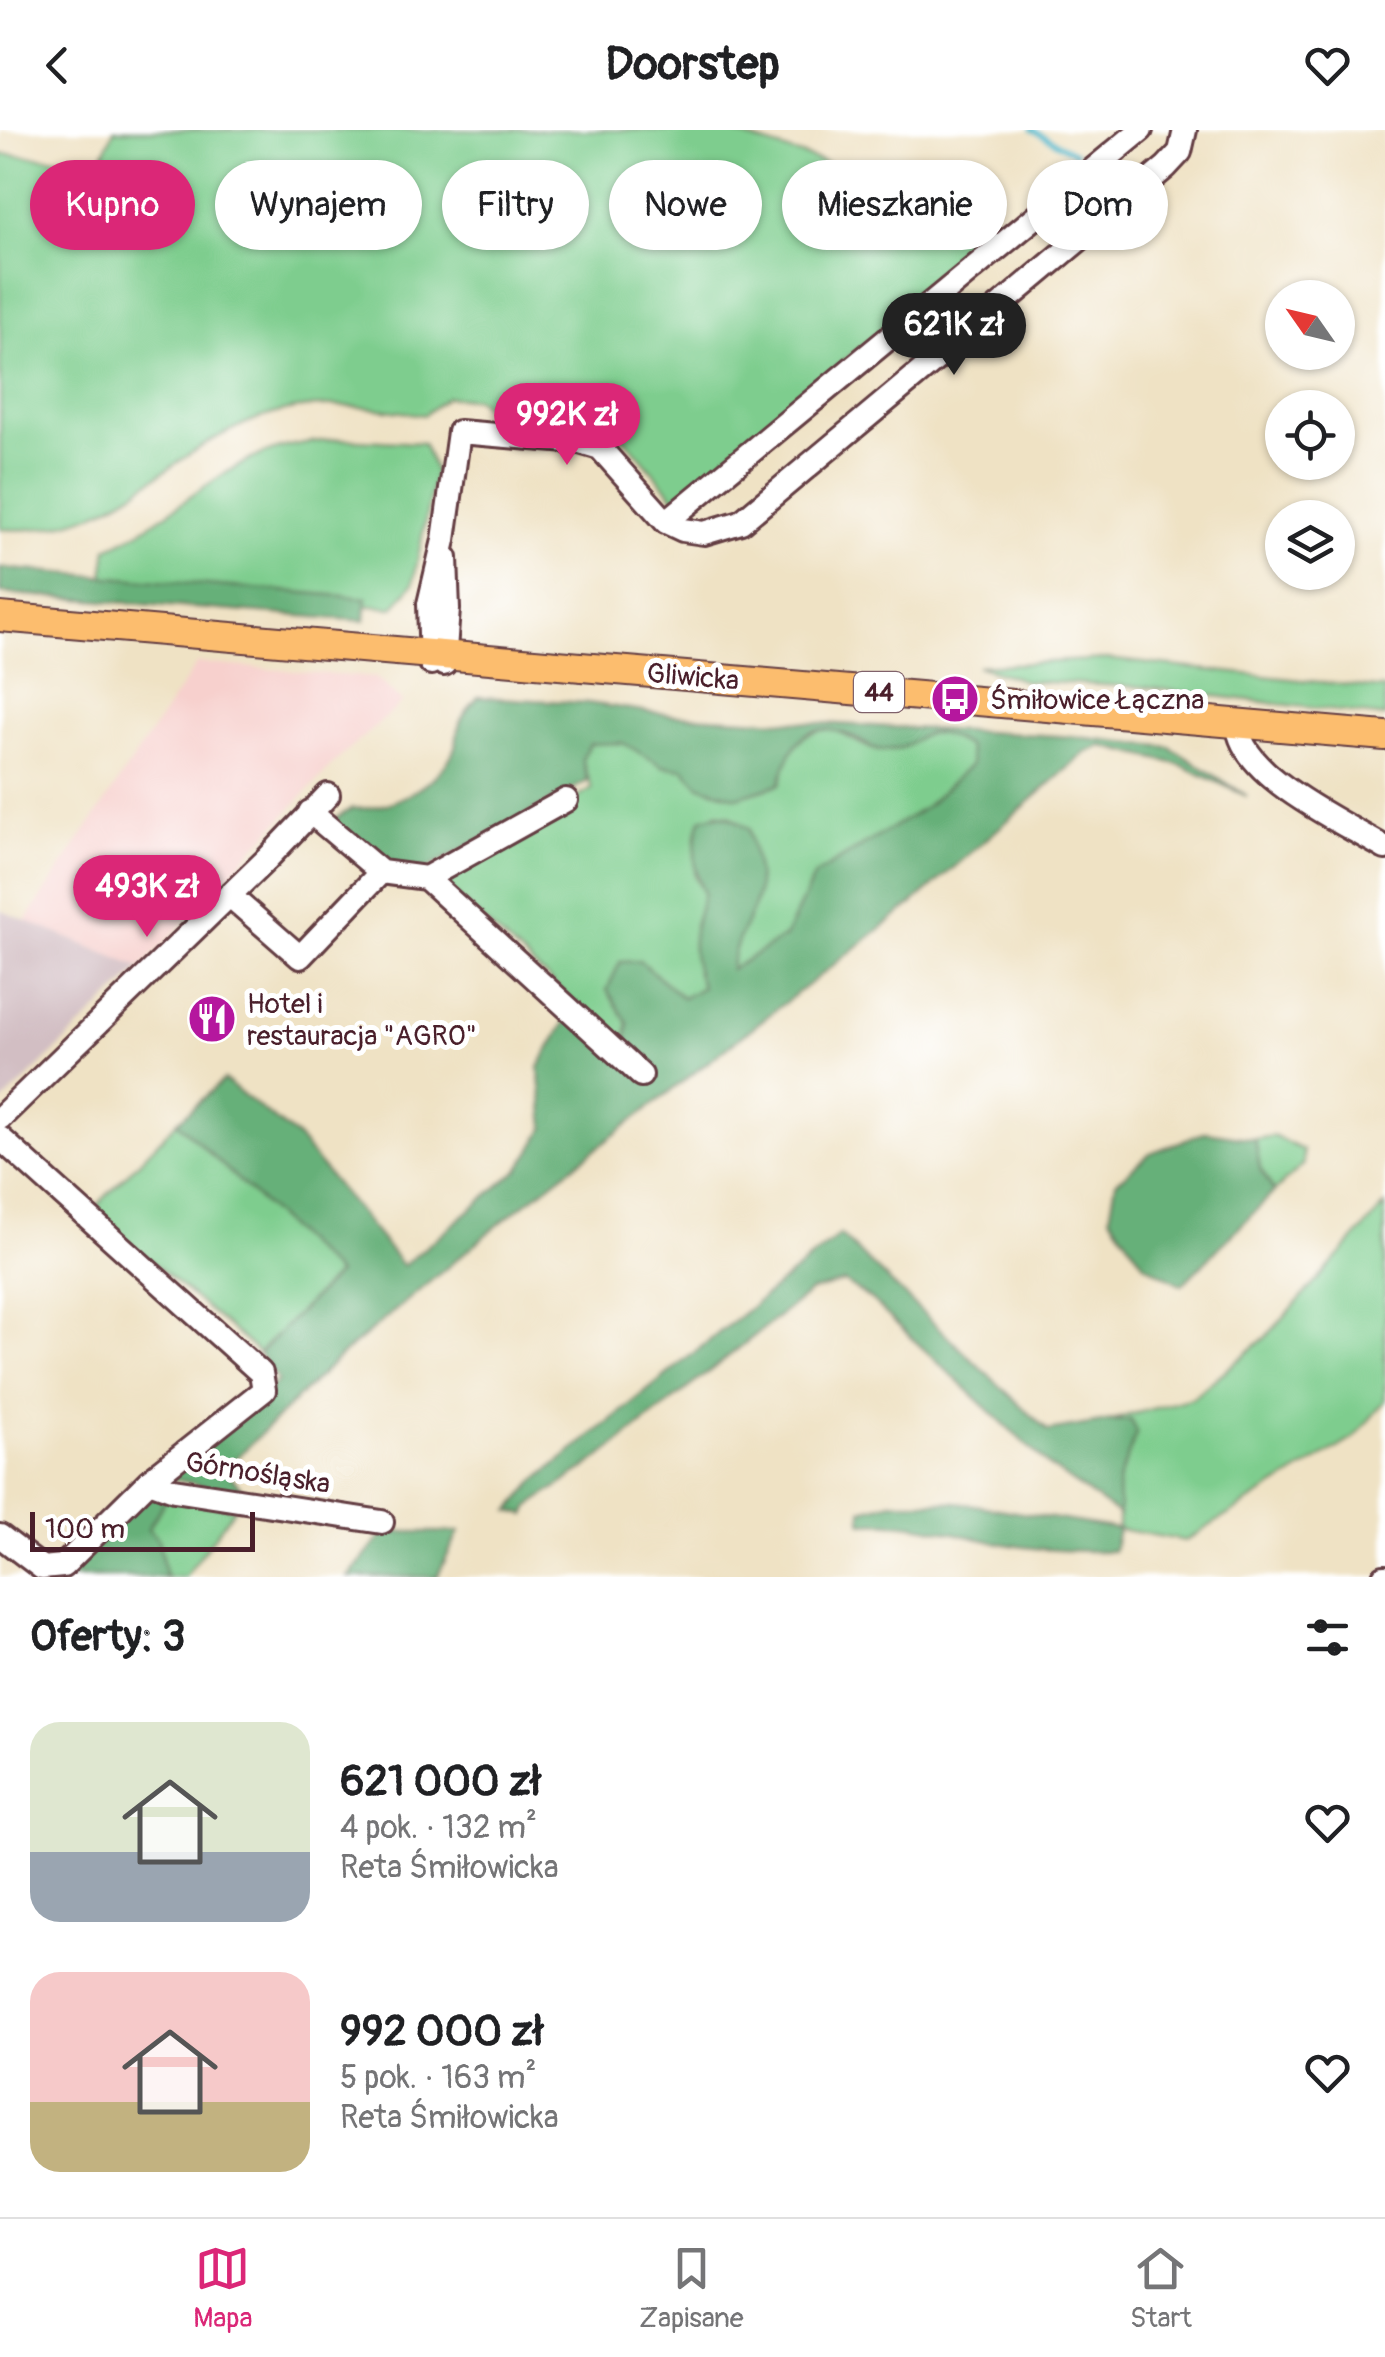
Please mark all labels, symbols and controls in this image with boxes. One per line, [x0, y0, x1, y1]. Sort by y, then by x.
text: Doorstep [605, 37, 780, 93]
icon: back [30, 38, 85, 93]
icon: heart [1300, 38, 1355, 93]
chip: Kupno [30, 160, 195, 250]
chip: Wynajem [215, 160, 422, 250]
chip: Filtry [442, 160, 589, 250]
chip: Nowe [609, 160, 762, 250]
chip: Mieszkanie [782, 160, 1007, 250]
chip: Dom [1027, 160, 1168, 250]
north arrow [1265, 280, 1355, 370]
map controls [1265, 280, 1355, 590]
pin: 621K zł [862, 293, 1046, 378]
text: 621K zł [904, 305, 1004, 345]
pin: 992K zł [475, 383, 659, 468]
button: locate [1265, 390, 1355, 480]
text: 992K zł [516, 395, 618, 435]
button: layers [1265, 500, 1355, 590]
street label: Gliwicka [645, 656, 741, 699]
road number: 44 [854, 672, 904, 712]
bus stop icon: Śmiłowice Łączna [929, 673, 981, 725]
place label: Śmiłowice Łączna [990, 683, 1204, 718]
pin: 493K zł [55, 855, 239, 940]
text: 493K zł [95, 867, 199, 907]
place label: Hotel i restauracja "AGRO" [247, 987, 477, 1054]
restaurant icon: Hotel i restauracja "AGRO" [186, 993, 238, 1045]
street label: Górnośląska [183, 1445, 333, 1502]
scale bar [30, 1507, 255, 1552]
text: 100 m [45, 1512, 125, 1547]
icon: filters [1300, 1610, 1355, 1665]
text: Oferty: 3 [30, 1611, 186, 1663]
text: 621 000 zł [340, 1756, 541, 1808]
icon: home [110, 1762, 230, 1882]
icon: heart [1300, 1795, 1355, 1850]
text: 4 pok. · 132 m² [340, 1808, 537, 1848]
text: Reta Śmiłowicka [340, 1848, 559, 1888]
text: 992 000 zł [340, 2006, 543, 2058]
icon: home [110, 2012, 230, 2132]
icon: heart [1300, 2045, 1355, 2100]
text: 5 pok. · 163 m² [340, 2058, 536, 2098]
text: Reta Śmiłowicka [340, 2098, 559, 2138]
tab: Mapa [193, 2241, 253, 2336]
tab: Zapisane [639, 2241, 744, 2336]
tab: Start [1130, 2241, 1192, 2336]

